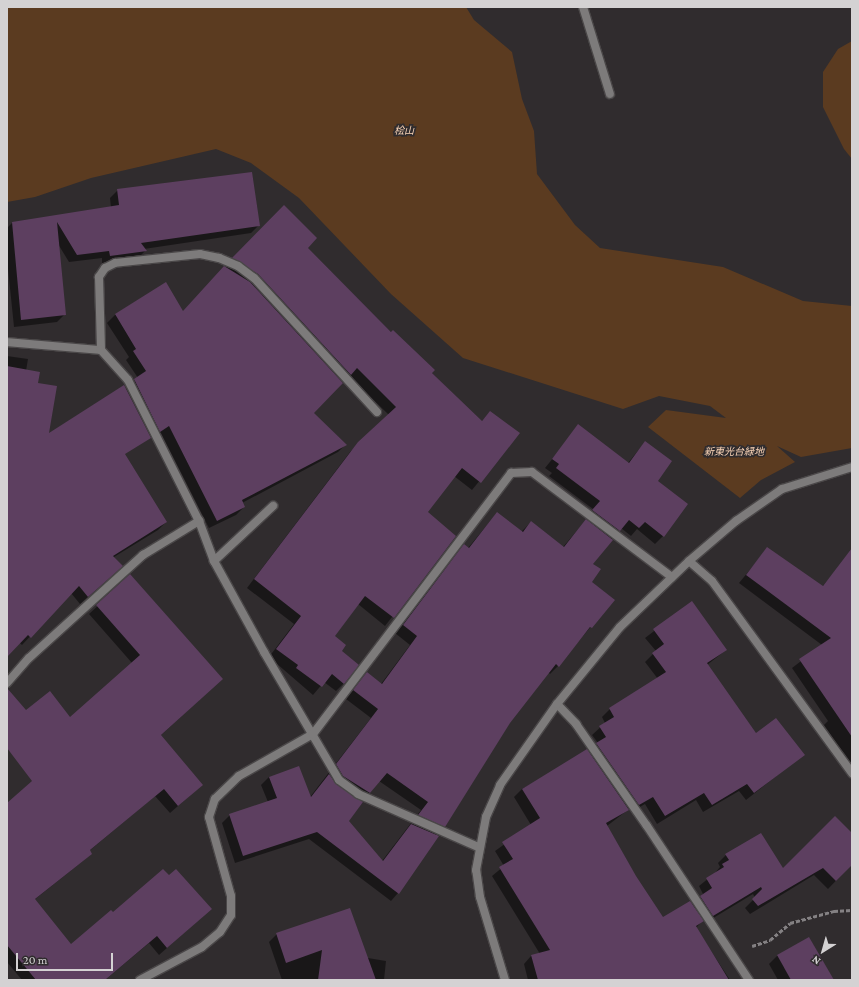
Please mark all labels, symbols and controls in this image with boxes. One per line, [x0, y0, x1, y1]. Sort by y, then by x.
park label: 桧山 [394, 125, 414, 137]
park label: 新東光台緑地 [704, 446, 764, 458]
north arrow [803, 931, 843, 971]
scale bar [18, 945, 115, 971]
text: 20 m [23, 953, 47, 967]
text: N [809, 954, 822, 968]

